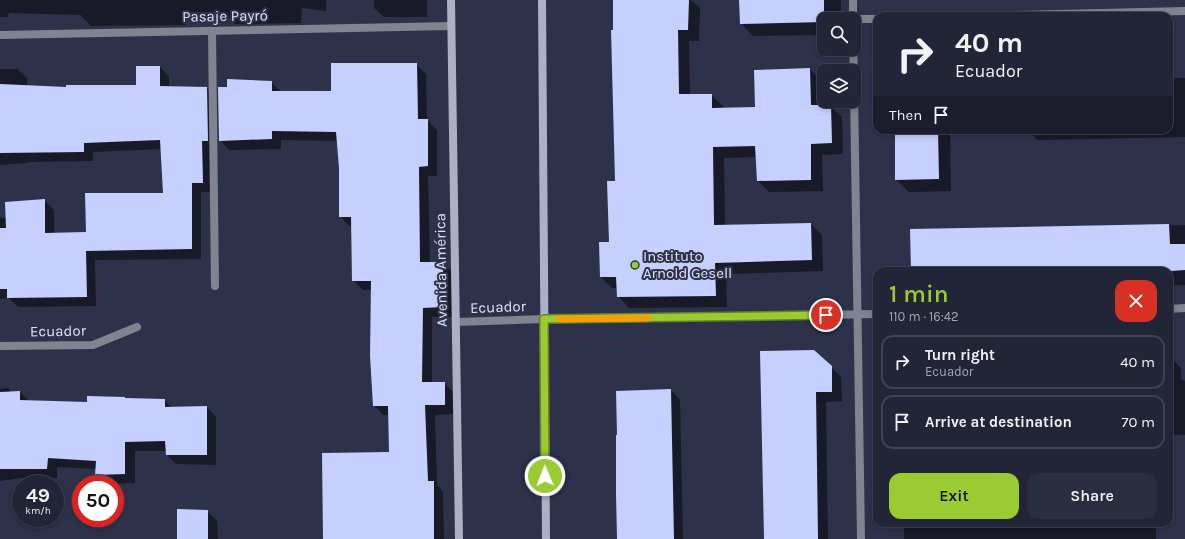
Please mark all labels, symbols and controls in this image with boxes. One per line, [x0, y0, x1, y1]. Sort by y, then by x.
street label: Pasaje Payró [182, 6, 268, 26]
map controls [817, 12, 861, 108]
button: search [817, 12, 861, 56]
text: 40 m [955, 26, 1023, 59]
icon: right [889, 28, 941, 80]
text: Ecuador [955, 60, 1022, 82]
button: layers [817, 64, 861, 108]
icon: arrive [930, 104, 952, 126]
text: Then [889, 106, 922, 124]
street label: Avenida América [431, 213, 451, 327]
place label: Instituto Arnold Gesell [643, 247, 732, 282]
marker: Instituto Arnold Gesell [630, 260, 640, 270]
text: 1 min [889, 280, 949, 308]
button: close [1115, 280, 1157, 322]
street label: Ecuador [470, 297, 527, 317]
pin [809, 298, 843, 332]
icon: arrive [815, 304, 837, 326]
text: 110 m · 16:42 [889, 309, 959, 324]
street label: Ecuador [30, 322, 87, 340]
text: Turn right [925, 346, 995, 364]
icon: right [891, 351, 913, 373]
text: 40 m [1120, 353, 1155, 371]
text: Ecuador [925, 364, 974, 379]
icon: arrive [891, 411, 913, 433]
text: Arrive at destination [925, 413, 1072, 431]
text: 70 m [1121, 413, 1155, 431]
position arrow [524, 455, 566, 497]
button: Exit [889, 473, 1019, 519]
button: Share [1027, 473, 1157, 519]
speed limit sign: 50 [72, 475, 124, 527]
text: 49 [26, 484, 50, 507]
text: km/h [25, 505, 51, 517]

